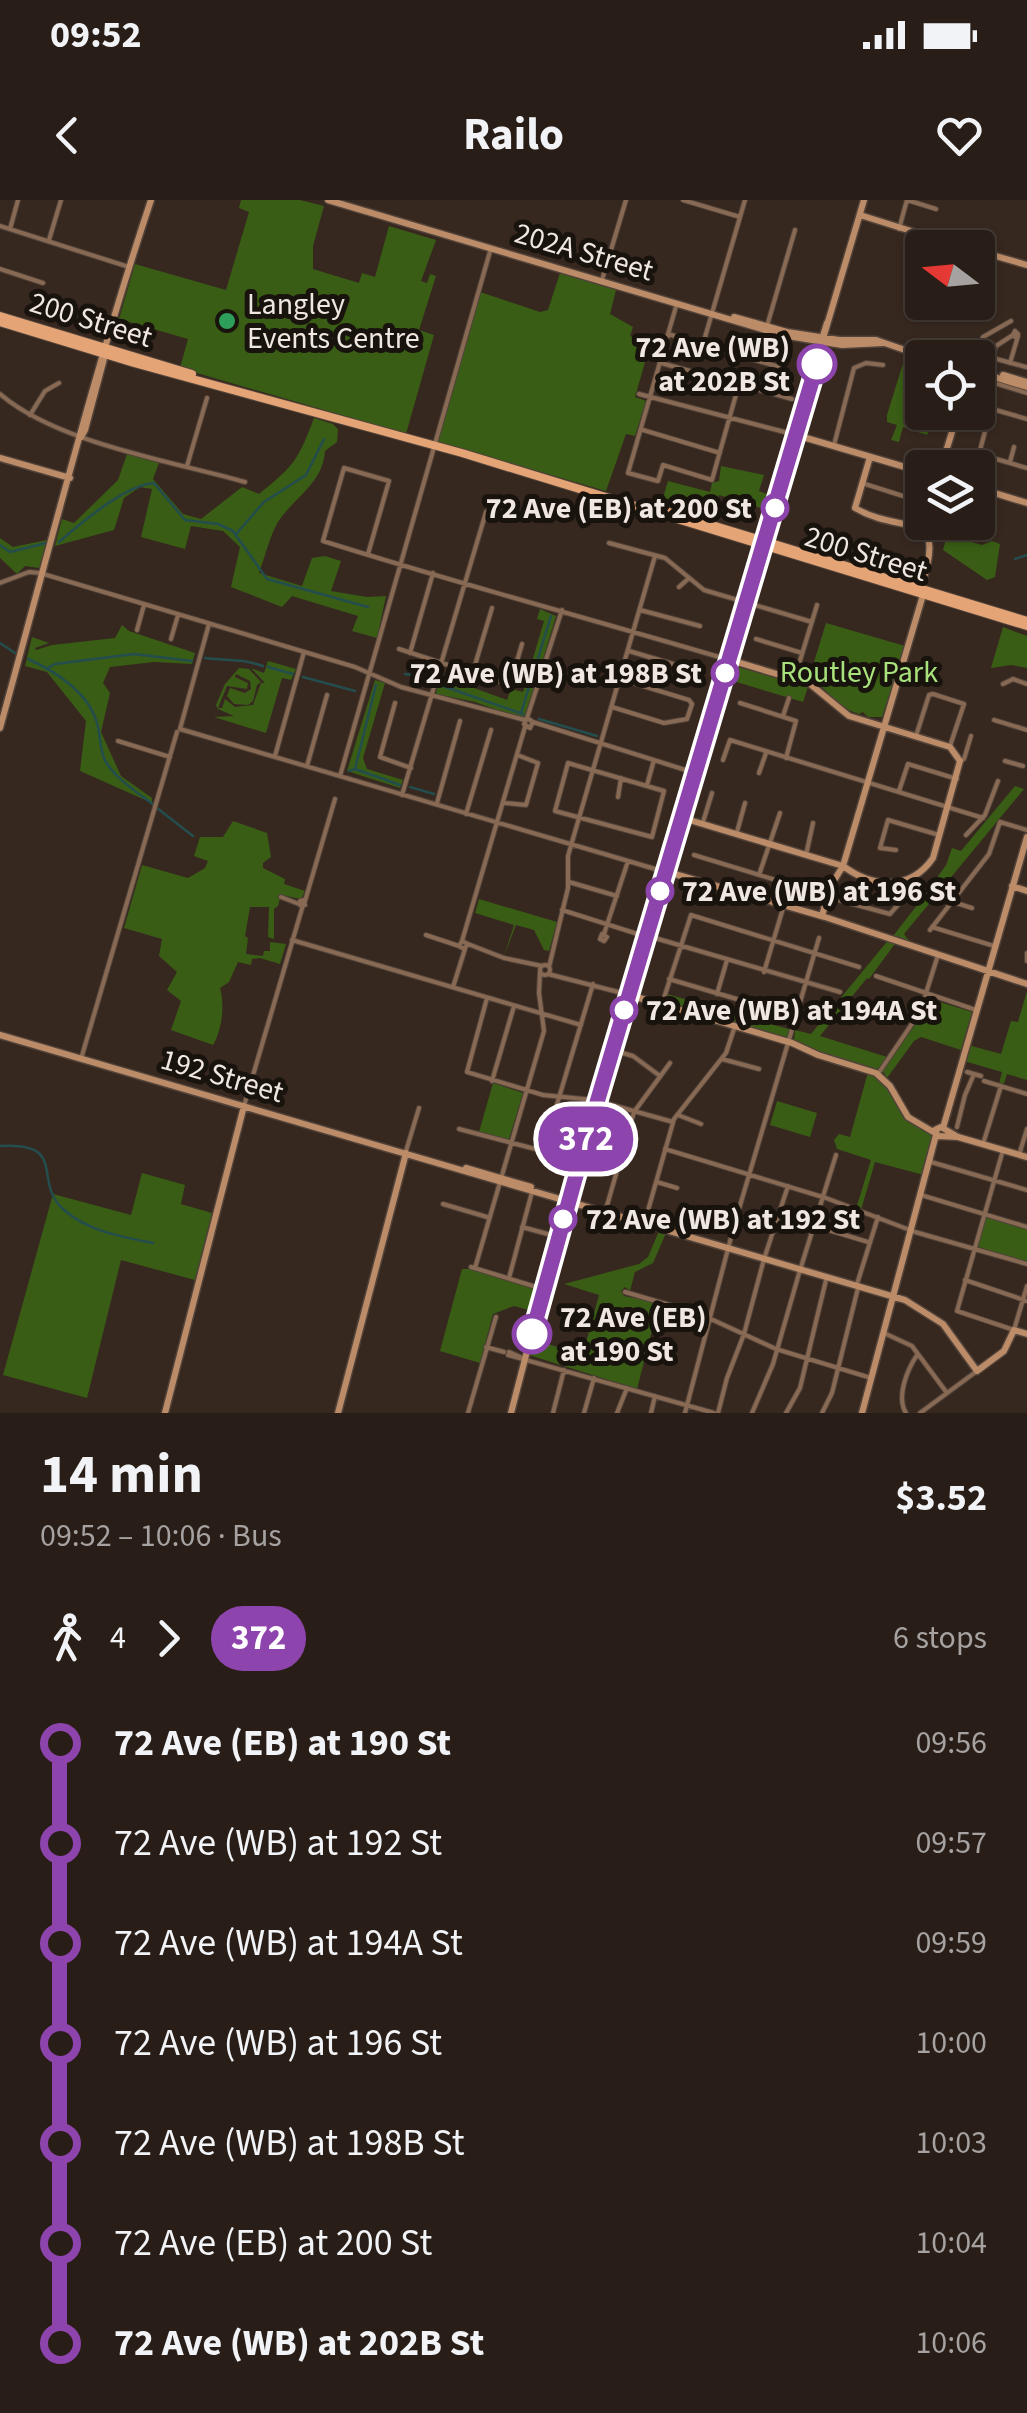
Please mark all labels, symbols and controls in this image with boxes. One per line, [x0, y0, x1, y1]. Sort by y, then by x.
text: 09:52 [50, 8, 142, 62]
text: Railo [463, 103, 564, 167]
icon: back [40, 108, 95, 163]
icon: heart [932, 108, 987, 163]
street label: 202A Street [510, 212, 658, 292]
north arrow [905, 230, 995, 320]
map controls [905, 230, 995, 540]
street label: 200 Street [25, 281, 157, 359]
place label: Langley Events Centre [247, 283, 420, 360]
marker: Langley Events Centre [216, 310, 238, 332]
place label: 72 Ave (WB) at 202B St [635, 326, 791, 403]
button: locate [905, 340, 995, 430]
marker: 72 Ave (WB) at 202B St [798, 345, 836, 383]
button: layers [905, 450, 995, 540]
place label: 72 Ave (EB) at 200 St [486, 487, 753, 530]
marker: 72 Ave (EB) at 200 St [762, 495, 788, 521]
street label: 200 Street [800, 515, 932, 593]
park label: Routley Park [780, 651, 938, 694]
place label: 72 Ave (WB) at 198B St [410, 652, 702, 695]
marker: 72 Ave (WB) at 198B St [712, 660, 738, 686]
place label: 72 Ave (WB) at 196 St [682, 870, 957, 913]
marker: 72 Ave (WB) at 196 St [647, 878, 673, 904]
place label: 72 Ave (WB) at 194A St [646, 989, 938, 1032]
marker: 72 Ave (WB) at 194A St [611, 997, 637, 1023]
street label: 192 Street [156, 1038, 288, 1114]
line badge: 372 [528, 1106, 644, 1172]
text: 372 [558, 1114, 614, 1164]
place label: 72 Ave (WB) at 192 St [586, 1198, 861, 1241]
marker: 72 Ave (WB) at 192 St [550, 1206, 576, 1232]
place label: 72 Ave (EB) at 190 St [560, 1296, 707, 1373]
marker: 72 Ave (EB) at 190 St [513, 1315, 551, 1353]
text: 14 min [40, 1436, 203, 1514]
text: $3.52 [895, 1471, 987, 1525]
text: 09:52 – 10:06 · Bus [40, 1513, 282, 1559]
icon: walk [40, 1611, 95, 1666]
icon: forward [141, 1611, 196, 1666]
text: 372 [231, 1613, 286, 1663]
text: 4 [110, 1615, 126, 1661]
text: 6 stops [893, 1615, 987, 1661]
text: 72 Ave (EB) at 190 St [114, 1716, 451, 1770]
text: 09:56 [915, 1720, 987, 1766]
text: 72 Ave (WB) at 192 St [114, 1816, 442, 1870]
text: 09:57 [915, 1820, 987, 1866]
text: 72 Ave (WB) at 194A St [114, 1916, 463, 1970]
text: 09:59 [915, 1920, 987, 1966]
text: 72 Ave (WB) at 196 St [114, 2016, 442, 2070]
text: 10:00 [915, 2020, 987, 2066]
text: 72 Ave (WB) at 198B St [114, 2116, 465, 2170]
text: 10:03 [915, 2120, 987, 2166]
text: 72 Ave (EB) at 200 St [114, 2216, 432, 2270]
text: 10:04 [915, 2220, 987, 2266]
text: 72 Ave (WB) at 202B St [114, 2316, 484, 2370]
text: 10:06 [915, 2320, 987, 2366]

